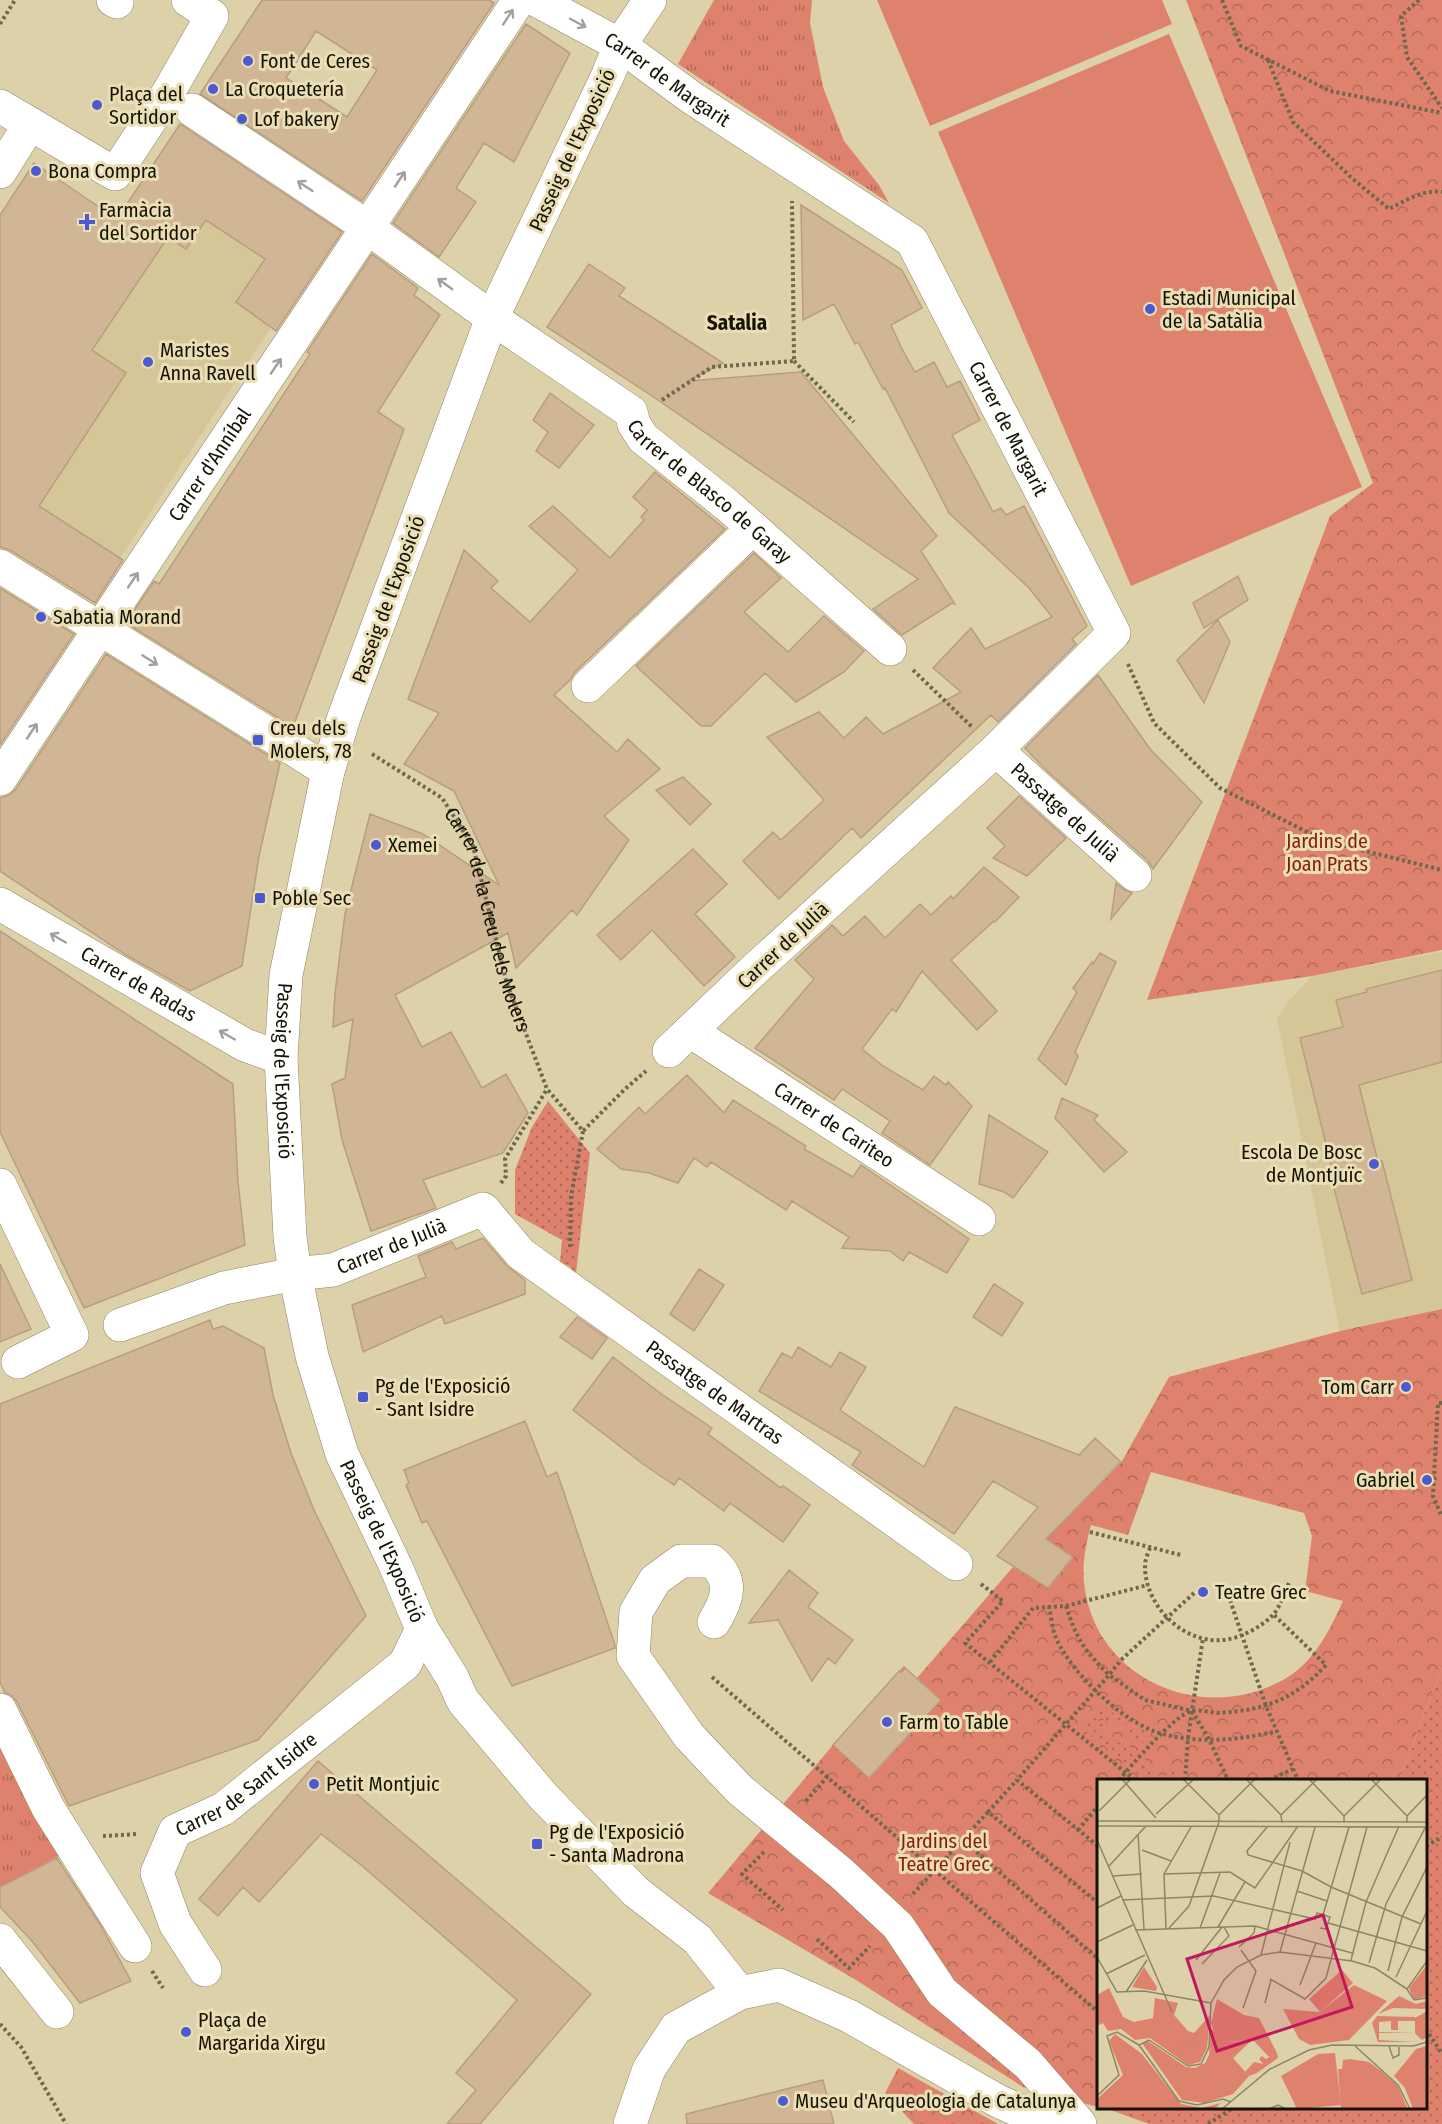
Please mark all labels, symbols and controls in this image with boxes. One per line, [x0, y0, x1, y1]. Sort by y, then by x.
one-way arrow [502, 9, 514, 26]
one-way arrow [569, 18, 587, 29]
street label: Carrer de Margarit [601, 27, 735, 132]
place label: Font de Ceres [260, 49, 370, 73]
marker: Font de Ceres [241, 54, 255, 68]
street label: Passeig de l'Exposició [524, 65, 620, 235]
place label: La Croquetería [225, 77, 344, 101]
place label: Plaça del Sortidor [109, 82, 183, 129]
marker: La Croquetería [206, 82, 220, 96]
marker: Plaça del Sortidor [90, 98, 104, 112]
place label: Lof bakery [254, 107, 339, 131]
marker: Lof bakery [235, 112, 249, 126]
place label: Bona Compra [48, 159, 157, 183]
marker: Bona Compra [29, 164, 43, 178]
one-way arrow [394, 171, 406, 188]
one-way arrow [297, 179, 314, 192]
place label: Farmàcia del Sortidor [99, 198, 197, 245]
marker: Farmàcia del Sortidor [80, 215, 94, 229]
one-way arrow [438, 278, 454, 290]
place label: Estadi Municipal de la Satàlia [1162, 286, 1296, 333]
marker: Estadi Municipal de la Satàlia [1143, 302, 1157, 316]
district label: Satalia [707, 310, 767, 336]
place label: Maristes Anna Ravell [160, 338, 256, 385]
marker: Maristes Anna Ravell [141, 355, 155, 369]
street label: Carrer de Margarit [964, 357, 1053, 500]
one-way arrow [270, 358, 282, 375]
street label: Carrer d'Anníbal [163, 403, 256, 526]
street label: Carrer de Blasco de Garay [622, 415, 797, 568]
street label: Passeig de l'Exposició [347, 512, 429, 686]
one-way arrow [127, 573, 139, 589]
place label: Sabatia Morand [53, 605, 181, 629]
marker: Sabatia Morand [34, 610, 48, 624]
one-way arrow [141, 655, 158, 667]
place label: Creu dels Molers, 78 [270, 716, 352, 763]
one-way arrow [26, 722, 39, 739]
marker: Creu dels Molers, 78 [251, 733, 265, 747]
street label: Passatge de Julià [1006, 757, 1124, 867]
street label: Carrer de la Creu dels Molers [439, 803, 536, 1035]
park label: Jardins de Joan Prats [1286, 829, 1368, 876]
place label: Xemei [388, 833, 438, 857]
marker: Xemei [369, 838, 383, 852]
place label: Poble Sec [272, 886, 352, 910]
marker: Poble Sec [253, 891, 267, 905]
street label: Carrer de Julià [732, 897, 834, 993]
one-way arrow [50, 932, 67, 944]
street label: Carrer de Radas [77, 941, 201, 1027]
street label: Passeig de l'Exposició [269, 982, 298, 1160]
one-way arrow [219, 1029, 236, 1041]
street label: Carrer de Cariteo [770, 1077, 899, 1173]
place label: Escola De Bosc de Montjuïc [1241, 1140, 1362, 1187]
marker: Escola De Bosc de Montjuïc [1367, 1157, 1381, 1171]
street label: Carrer de Julià [333, 1213, 450, 1279]
street label: Passatge de Martras [642, 1335, 788, 1449]
place label: Pg de l'Exposició - Sant Isidre [375, 1374, 510, 1421]
place label: Tom Carr [1322, 1375, 1394, 1399]
marker: Tom Carr [1399, 1380, 1413, 1394]
marker: Pg de l'Exposició - Sant Isidre [356, 1390, 370, 1404]
street label: Passeig de l'Exposició [335, 1456, 430, 1626]
place label: Gabriel [1356, 1468, 1415, 1492]
marker: Gabriel [1420, 1473, 1434, 1487]
place label: Teatre Grec [1215, 1580, 1307, 1604]
marker: Teatre Grec [1196, 1585, 1210, 1599]
place label: Farm to Table [899, 1710, 1009, 1734]
marker: Farm to Table [880, 1715, 894, 1729]
street label: Carrer de Sant Isidre [171, 1727, 321, 1841]
place label: Petit Montjuic [326, 1772, 440, 1796]
marker: Petit Montjuic [307, 1777, 321, 1791]
inset map [1097, 1779, 1427, 2109]
place label: Pg de l'Exposició - Santa Madrona [549, 1820, 684, 1867]
park label: Jardins del Teatre Grec [898, 1829, 990, 1876]
marker: Pg de l'Exposició - Santa Madrona [530, 1837, 544, 1851]
place label: Plaça de Margarida Xirgu [198, 2008, 326, 2055]
marker: Plaça de Margarida Xirgu [179, 2025, 193, 2039]
place label: Museu d'Arqueologia de Catalunya [795, 2089, 1076, 2113]
marker: Museu d'Arqueologia de Catalunya [776, 2094, 790, 2108]

